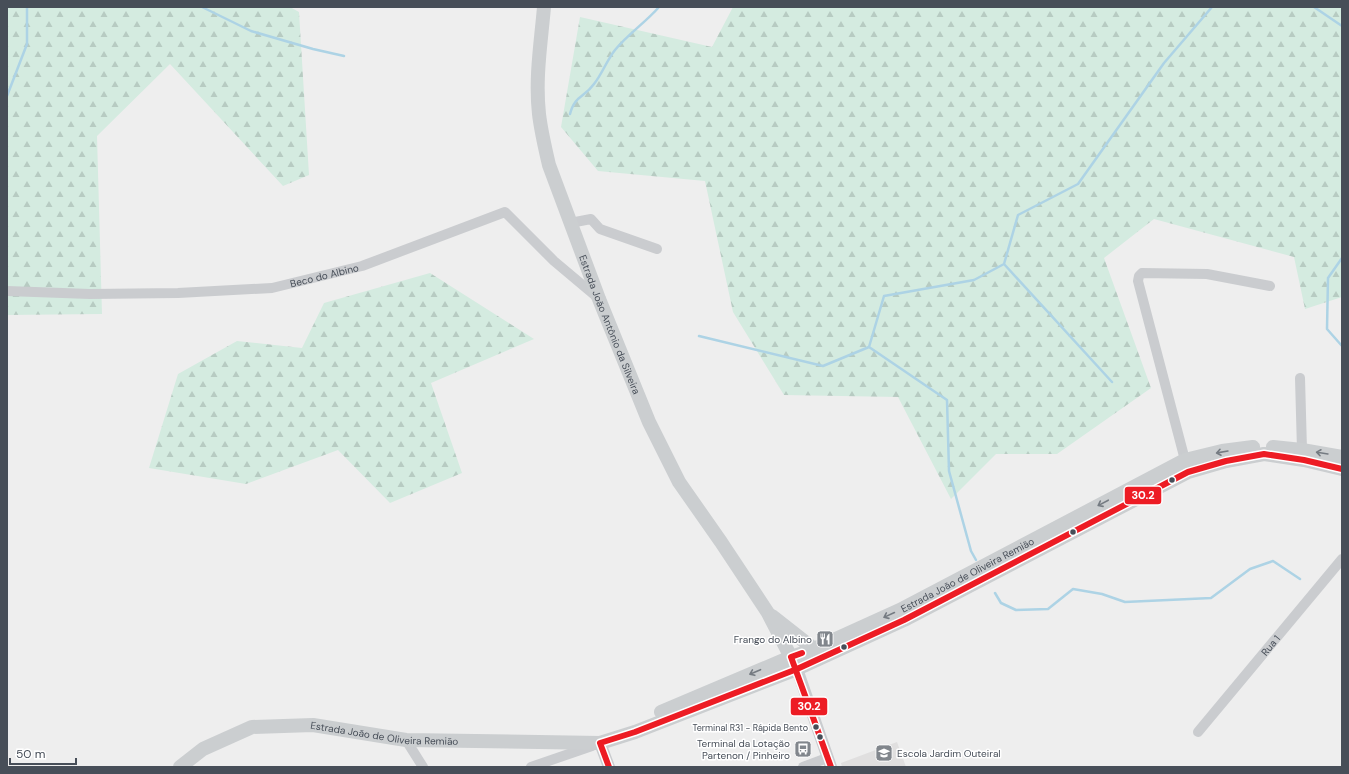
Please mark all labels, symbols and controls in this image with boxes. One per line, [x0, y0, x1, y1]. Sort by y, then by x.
street label: Estrada João Antônio da Silveira [576, 253, 643, 396]
street label: Beco do Albino [289, 261, 360, 290]
one-way arrow [1216, 448, 1229, 456]
one-way arrow [1316, 449, 1329, 457]
unlabelled marker [1167, 475, 1177, 485]
line badge: 30.2 [1124, 486, 1162, 505]
text: 30.2 [1131, 488, 1155, 502]
one-way arrow [1098, 499, 1110, 507]
unlabelled marker [1068, 527, 1078, 537]
street label: Estrada João de Oliveira Remião [899, 535, 1037, 615]
one-way arrow [883, 611, 895, 619]
restaurant icon: Frango do Albino [815, 629, 835, 649]
street label: Rua 1 [1258, 632, 1283, 658]
place label: Frango do Albino [734, 633, 812, 646]
unlabelled marker [839, 642, 849, 652]
one-way arrow [750, 669, 762, 676]
line badge: 30.2 [790, 697, 828, 716]
text: 30.2 [797, 699, 821, 713]
street label: Estrada João de Oliveira Remião [309, 719, 458, 748]
place label: Terminal R31 - Rápida Bento [692, 722, 808, 734]
marker: Terminal R31 - Rápida Bento [811, 722, 821, 732]
unlabelled marker [815, 732, 825, 742]
place label: Terminal da Lotação Partenon / Pinheiro [697, 737, 790, 762]
bus stop icon: Terminal da Lotação Partenon / Pinheiro [793, 739, 813, 759]
scale bar [10, 740, 76, 766]
school or university icon: Escola Jardim Outeiral [874, 743, 894, 763]
text: 50 m [16, 746, 45, 762]
place label: Escola Jardim Outeiral [897, 747, 1001, 760]

